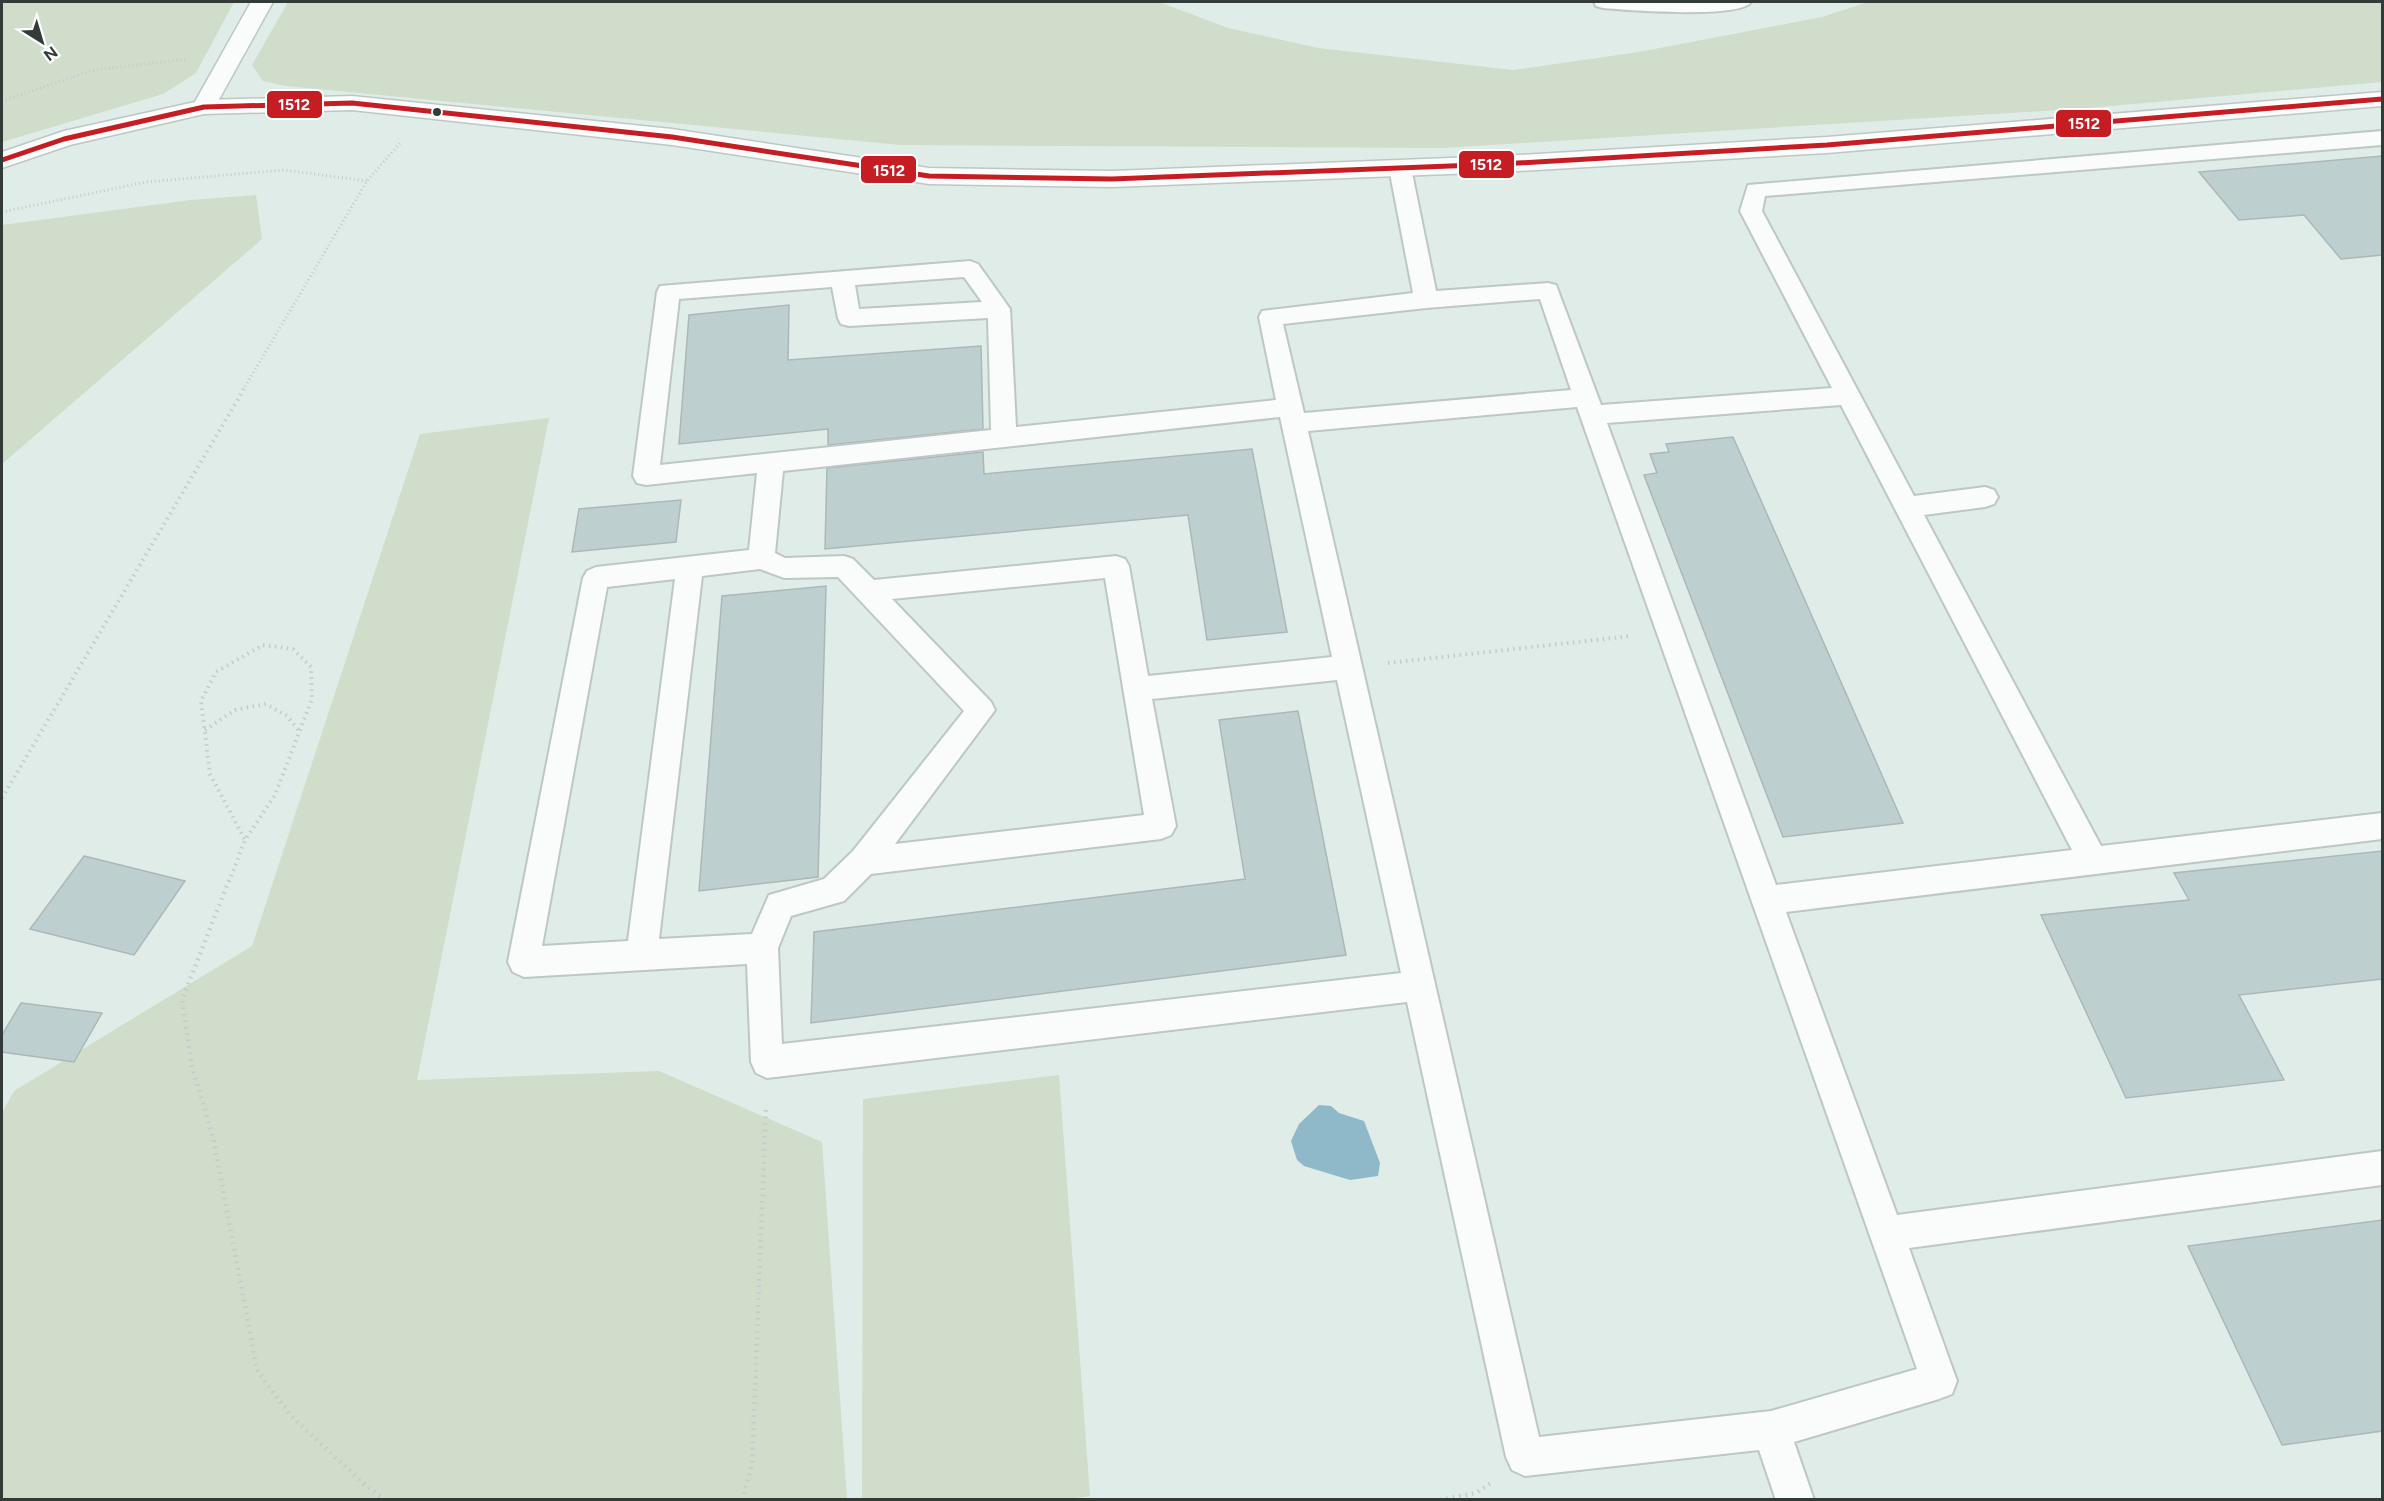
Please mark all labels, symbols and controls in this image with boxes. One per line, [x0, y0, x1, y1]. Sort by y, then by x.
north arrow [12, 12, 72, 72]
text: N [40, 42, 61, 65]
line badge: 1512 [266, 90, 323, 119]
text: 1512 [278, 95, 310, 114]
unlabelled marker [431, 106, 443, 118]
line badge: 1512 [2055, 109, 2112, 138]
text: 1512 [2068, 114, 2100, 133]
line badge: 1512 [1458, 150, 1515, 179]
line badge: 1512 [860, 155, 917, 184]
text: 1512 [1470, 155, 1502, 174]
text: 1512 [873, 161, 905, 180]

